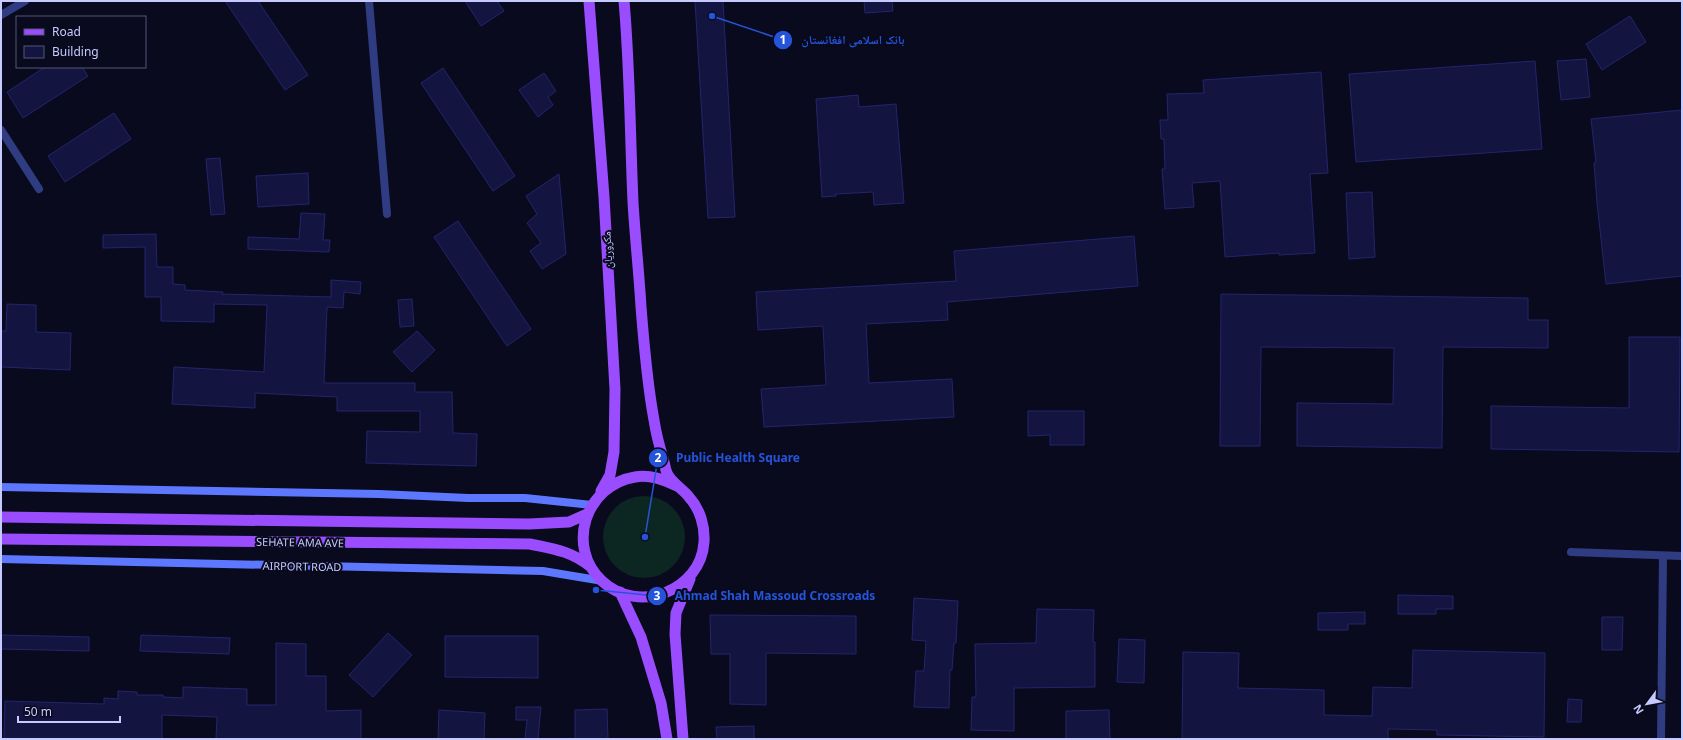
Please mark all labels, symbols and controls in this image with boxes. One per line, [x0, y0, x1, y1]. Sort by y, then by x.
legend [16, 16, 146, 68]
text: Road [52, 23, 81, 40]
callout: بانک اسلامی افغانستان [773, 28, 912, 52]
text: 1 [780, 31, 786, 48]
text: بانک اسلامی افغانستان [802, 31, 904, 48]
text: Building [52, 43, 99, 60]
street label: مکروریان [599, 231, 615, 269]
callout: Public Health Square [648, 446, 808, 470]
text: 2 [655, 449, 662, 466]
text: Public Health Square [676, 449, 800, 466]
street label: SEHATE AMA AVE [256, 534, 344, 550]
street label: AIRPORT ROAD [262, 558, 342, 574]
callout: Ahmad Shah Massoud Crossroads [647, 584, 883, 608]
text: 3 [654, 587, 661, 604]
text: Ahmad Shah Massoud Crossroads [675, 587, 875, 604]
north arrow [1627, 684, 1667, 724]
scale bar [18, 698, 120, 724]
text: N [1629, 702, 1647, 717]
text: 50 m [24, 703, 52, 720]

